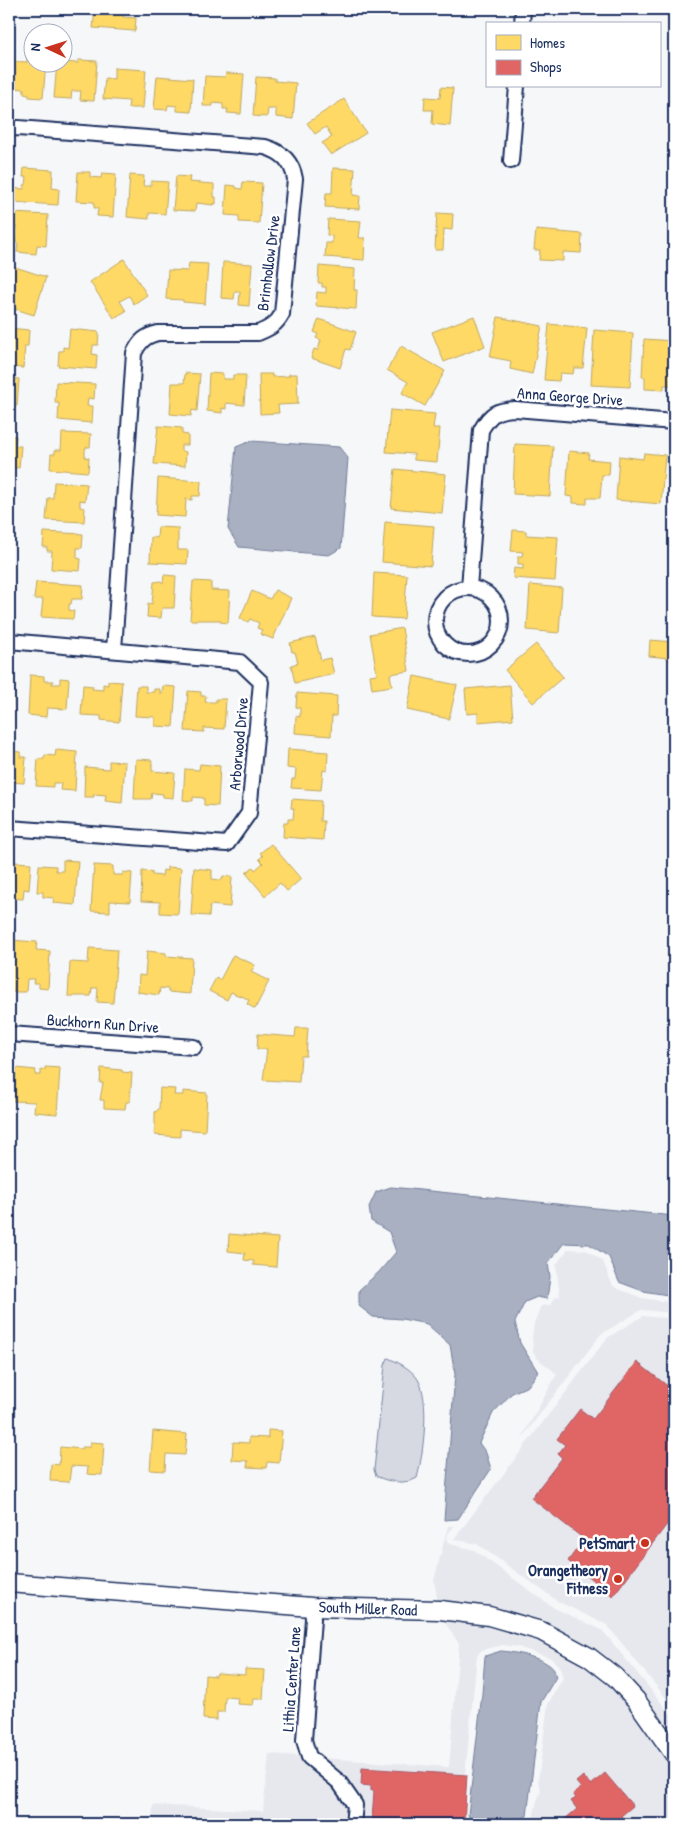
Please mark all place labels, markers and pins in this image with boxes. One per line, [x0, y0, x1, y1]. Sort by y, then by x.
place label: PetSmart [579, 1532, 635, 1554]
marker: PetSmart [639, 1537, 651, 1549]
place label: Orangetheory Fitness [528, 1559, 609, 1599]
marker: Orangetheory Fitness [612, 1573, 624, 1585]

